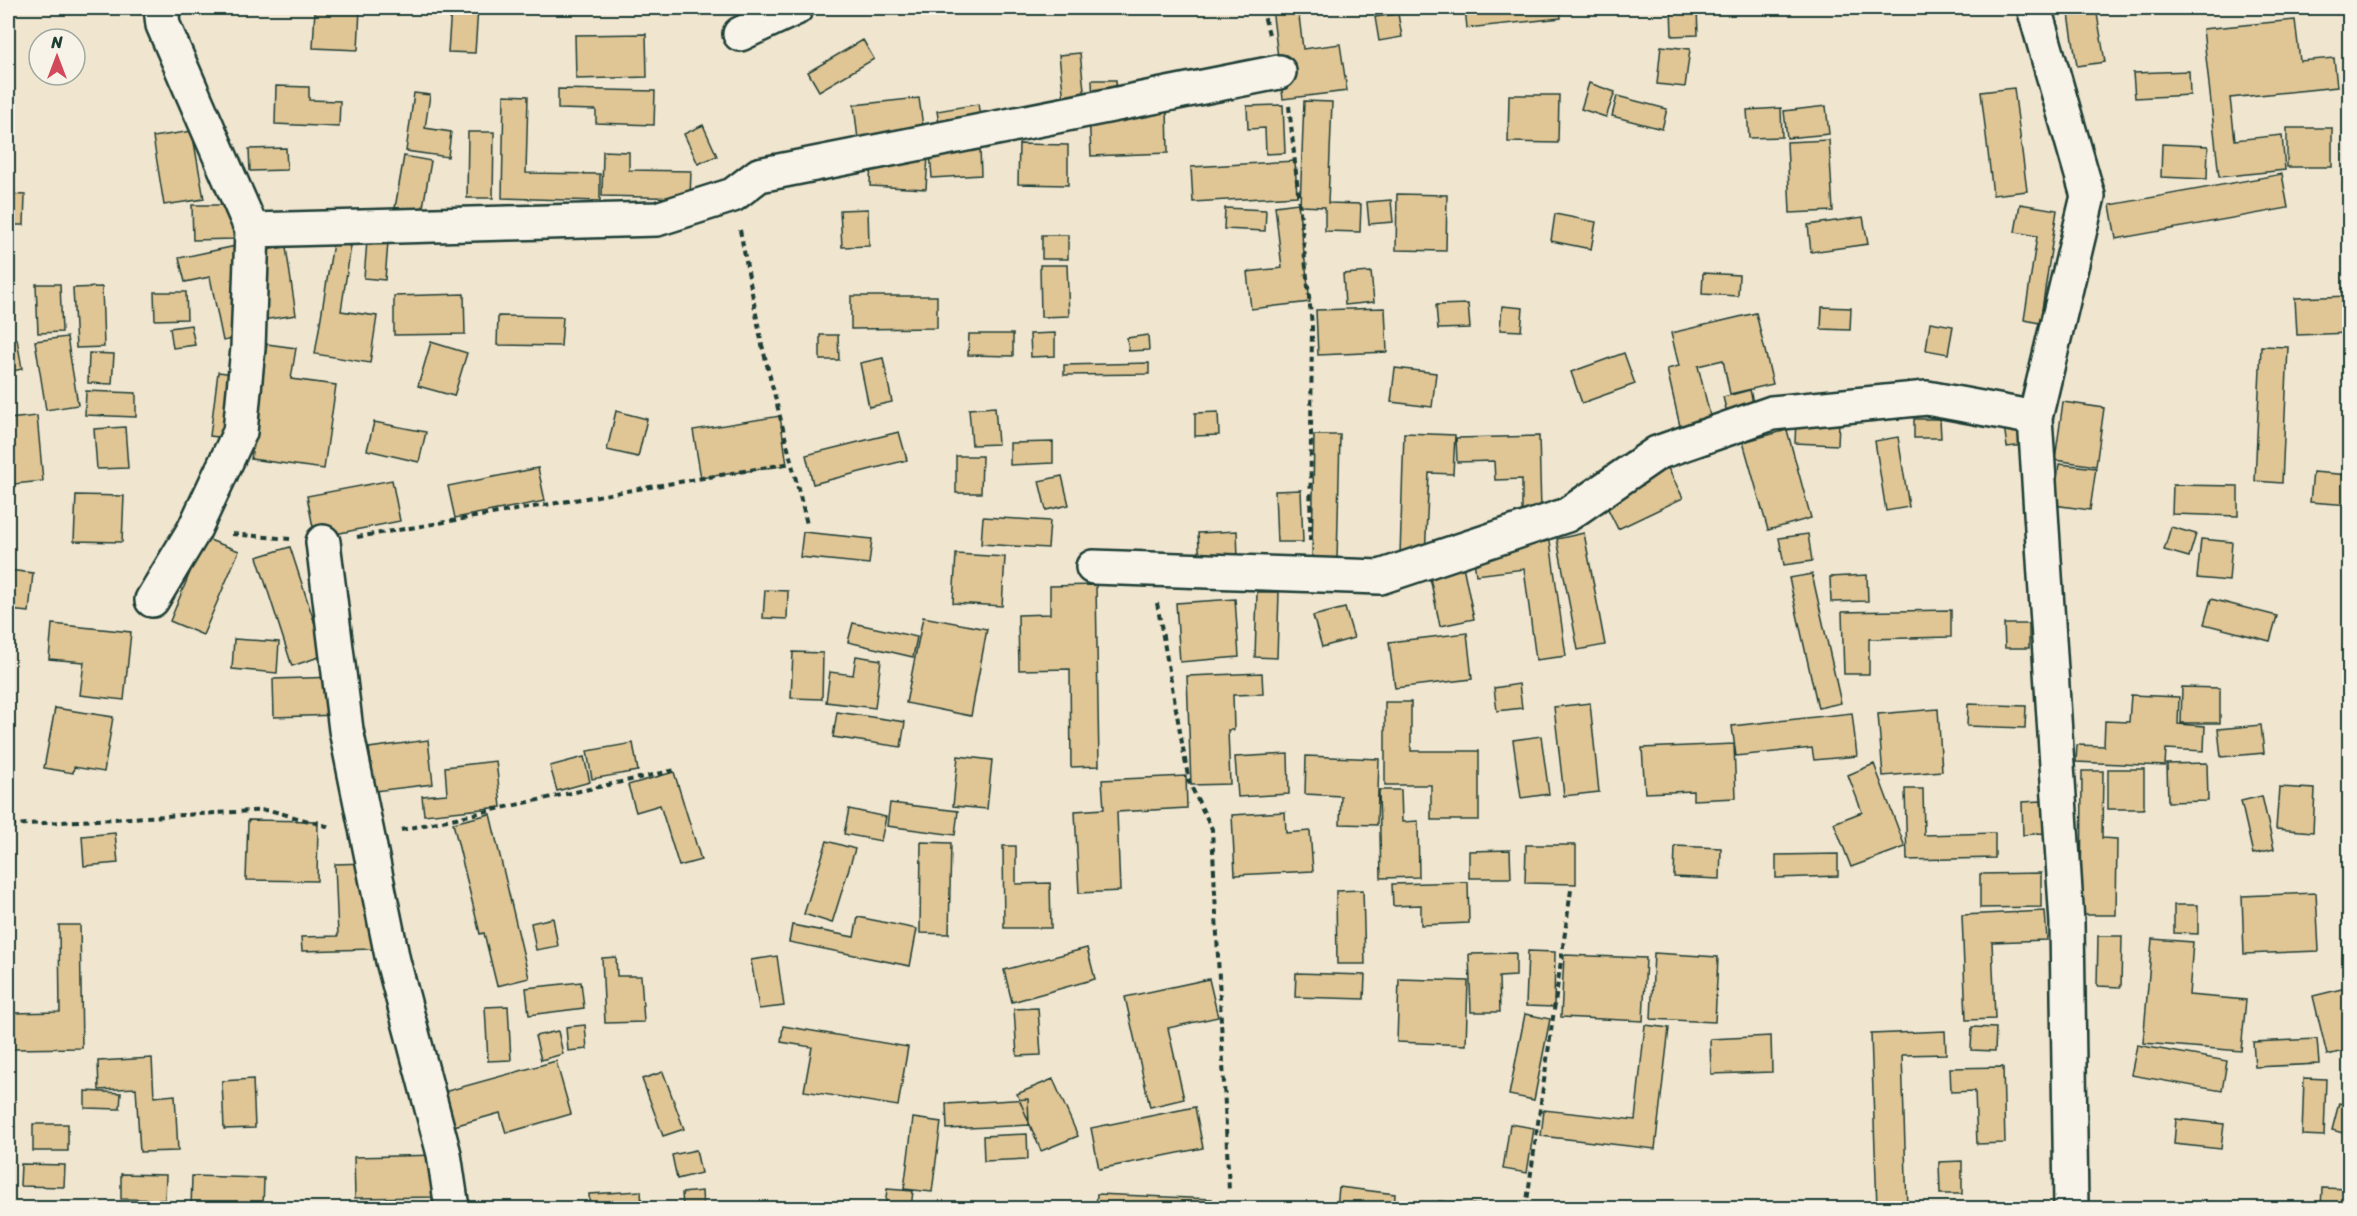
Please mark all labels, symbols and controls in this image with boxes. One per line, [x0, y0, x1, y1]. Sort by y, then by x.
north arrow [27, 27, 87, 87]
text: N [50, 28, 63, 57]

